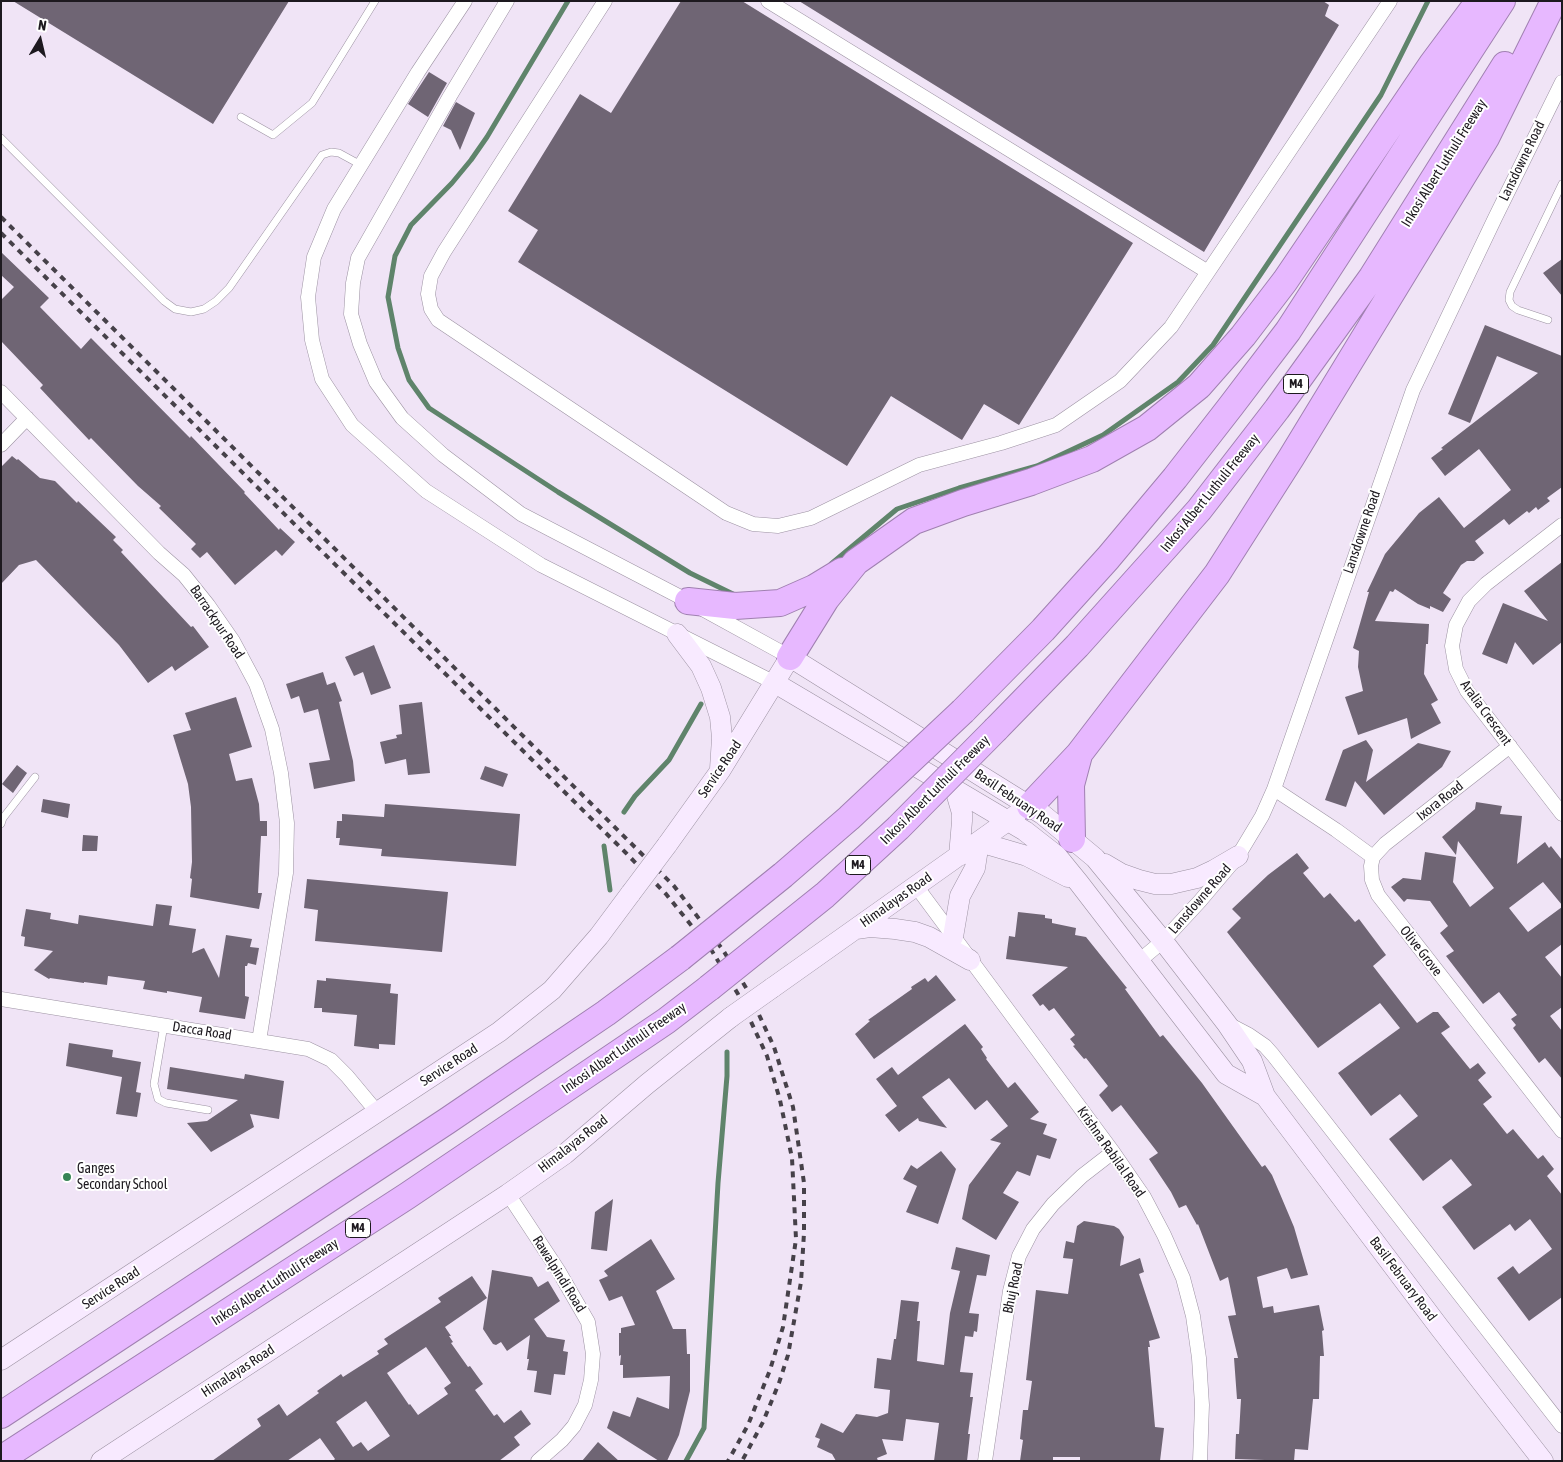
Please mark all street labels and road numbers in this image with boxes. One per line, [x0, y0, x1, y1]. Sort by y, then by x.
street label: Inkosi Albert Luthuli Freeway [1398, 96, 1490, 230]
street label: Lansdowne Road [1495, 118, 1549, 204]
road number: M4 [1284, 374, 1308, 394]
street label: Inkosi Albert Luthuli Freeway [1157, 430, 1263, 556]
street label: Lansdowne Road [1340, 488, 1384, 576]
street label: Barrackpur Road [186, 582, 248, 662]
street label: Aralia Crescent [1457, 677, 1515, 749]
street label: Inkosi Albert Luthuli Freeway [877, 732, 993, 848]
street label: Service Road [695, 737, 745, 801]
street label: Basil February Road [971, 766, 1065, 836]
street label: Ixora Road [1413, 778, 1467, 824]
road number: M4 [846, 856, 870, 874]
street label: Lansdowne Road [1165, 861, 1235, 937]
street label: Himalayas Road [857, 869, 935, 931]
street label: Olive Grove [1396, 923, 1446, 979]
street label: Inkosi Albert Luthuli Freeway [559, 999, 689, 1097]
street label: Dacca Road [171, 1018, 233, 1044]
street label: Service Road [417, 1040, 481, 1090]
street label: Krishna Rabilal Road [1073, 1103, 1149, 1201]
street label: Himalayas Road [535, 1112, 611, 1176]
road number: M4 [346, 1218, 370, 1238]
street label: Rawalpindi Road [529, 1233, 589, 1315]
street label: Basil February Road [1366, 1234, 1440, 1324]
street label: Inkosi Albert Luthuli Freeway [209, 1235, 341, 1329]
street label: Bhuj Road [999, 1261, 1027, 1315]
street label: Service Road [79, 1263, 143, 1313]
street label: Himalayas Road [198, 1341, 278, 1401]

